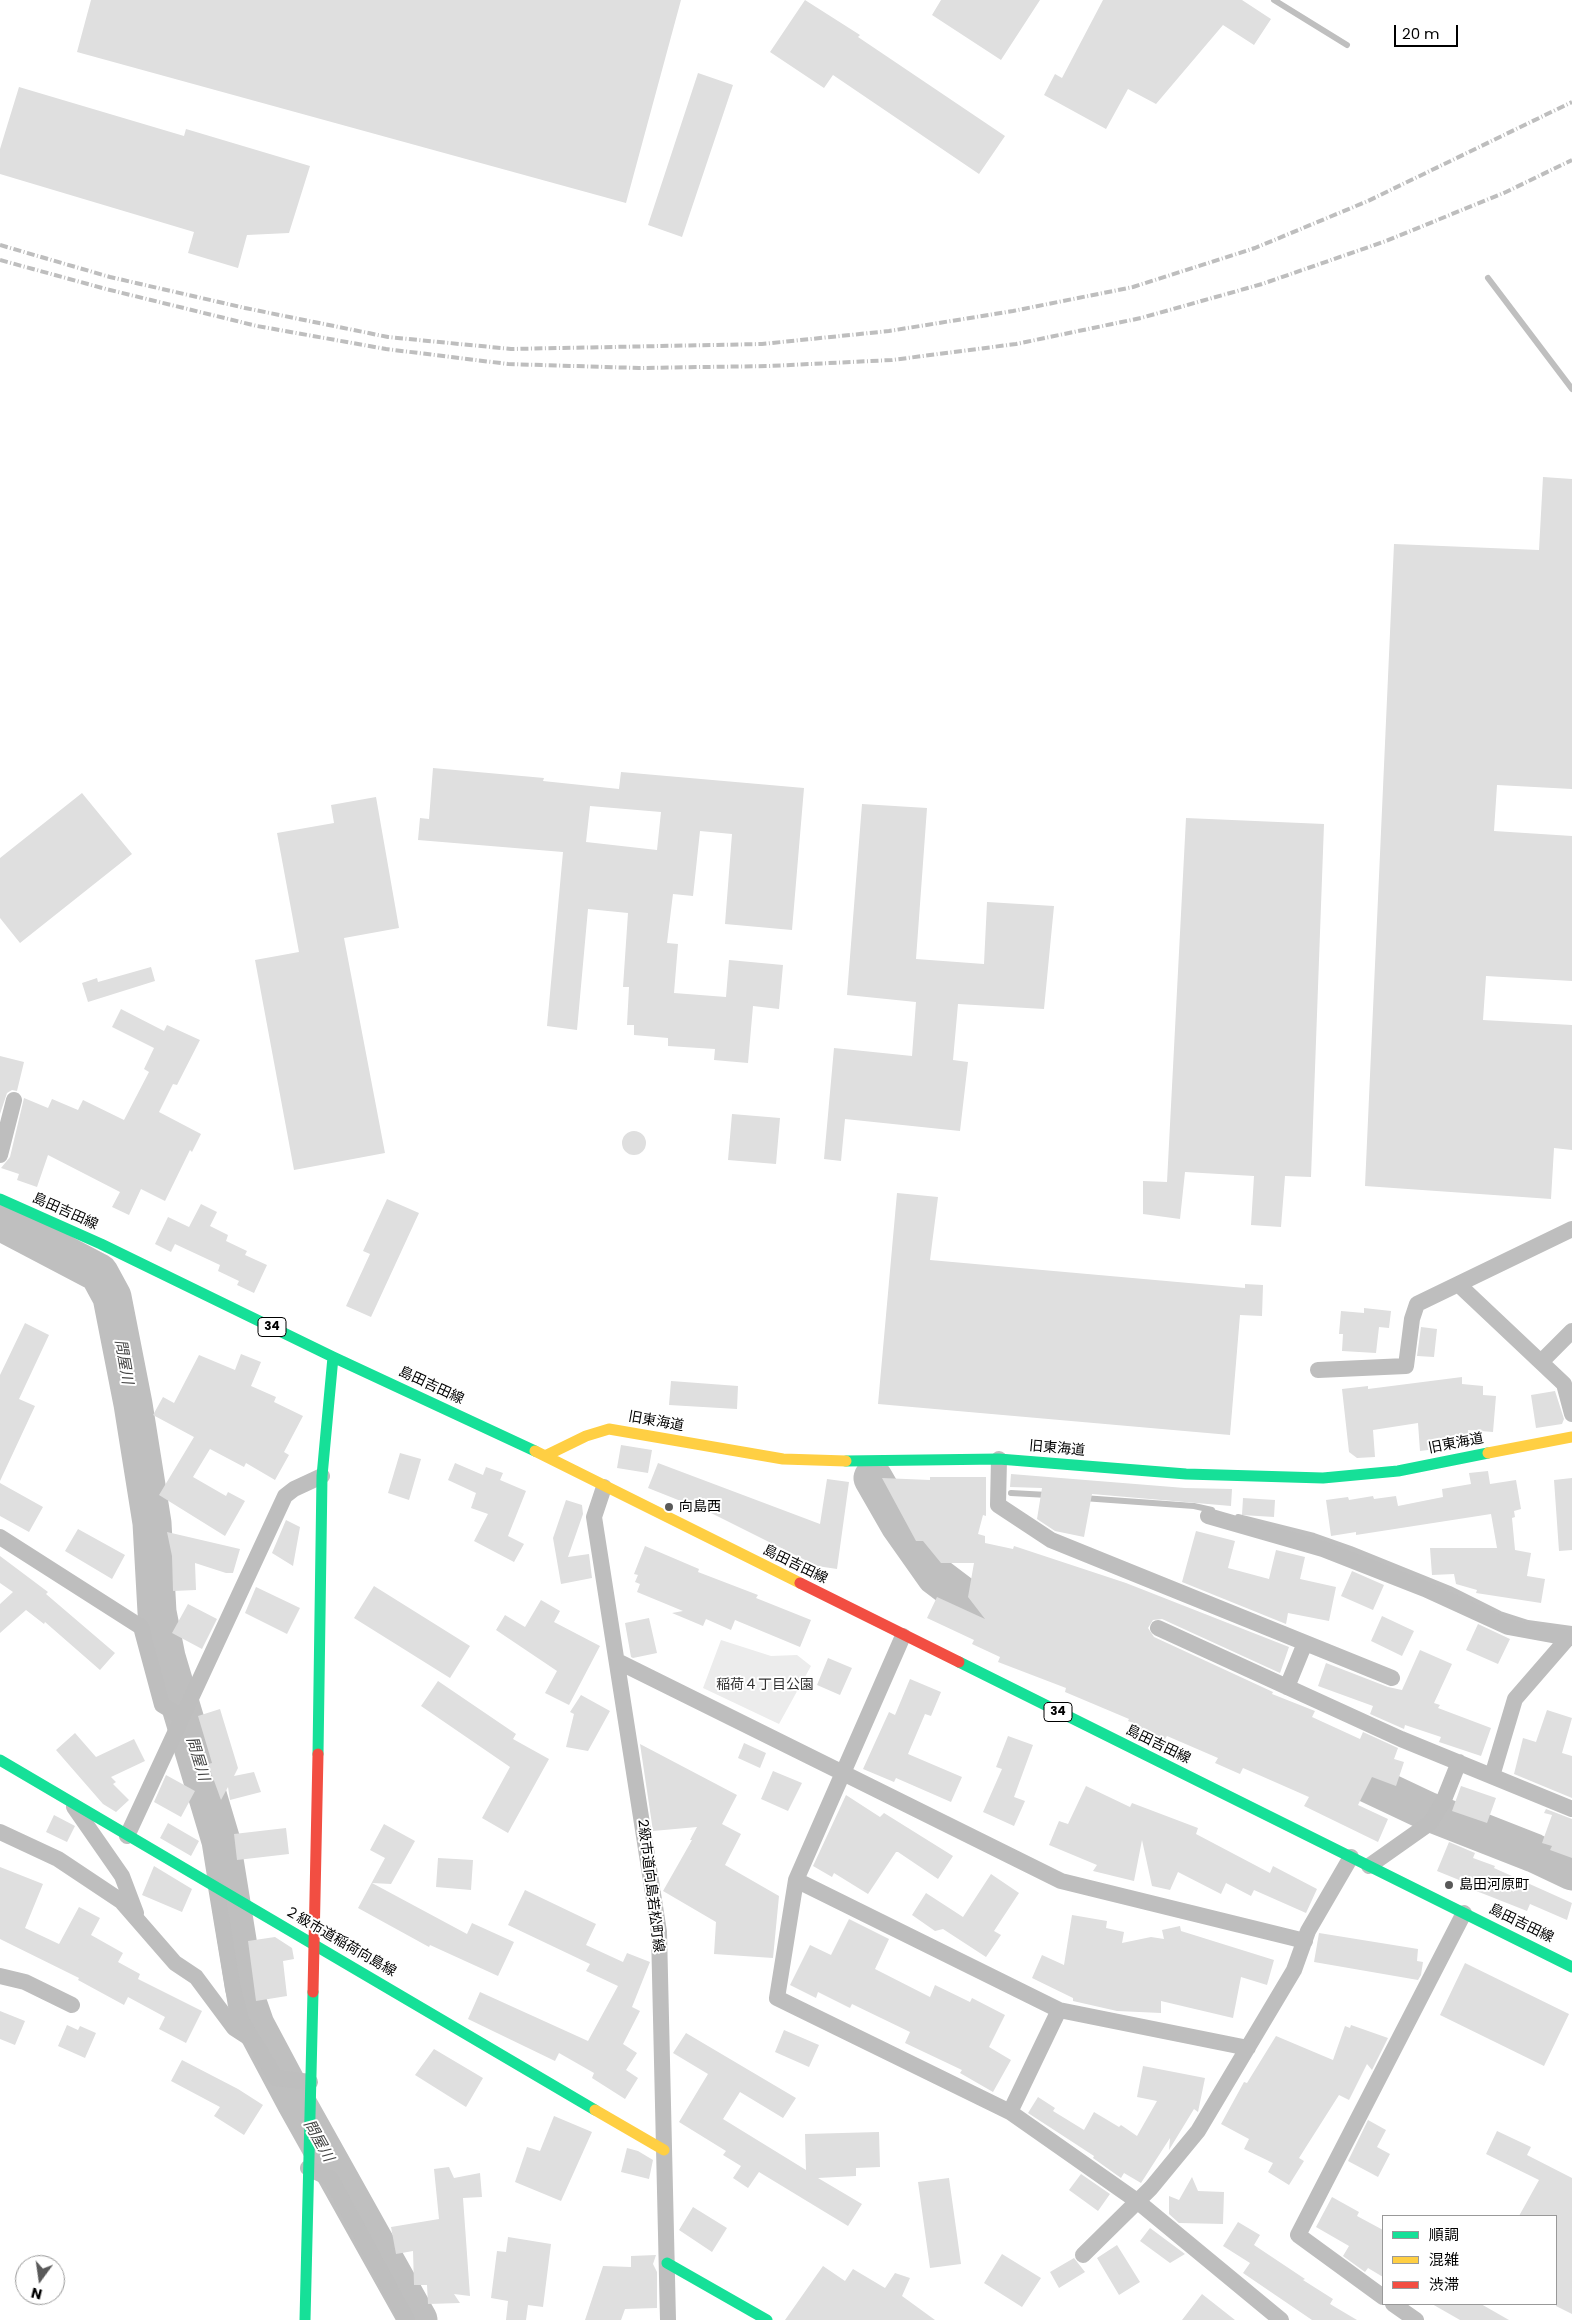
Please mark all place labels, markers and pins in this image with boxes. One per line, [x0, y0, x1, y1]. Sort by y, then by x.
place label: 向島西 [679, 1499, 721, 1515]
marker: 向島西 [663, 1501, 675, 1513]
place label: 島田河原町 [1459, 1877, 1529, 1893]
marker: 島田河原町 [1443, 1879, 1455, 1891]

